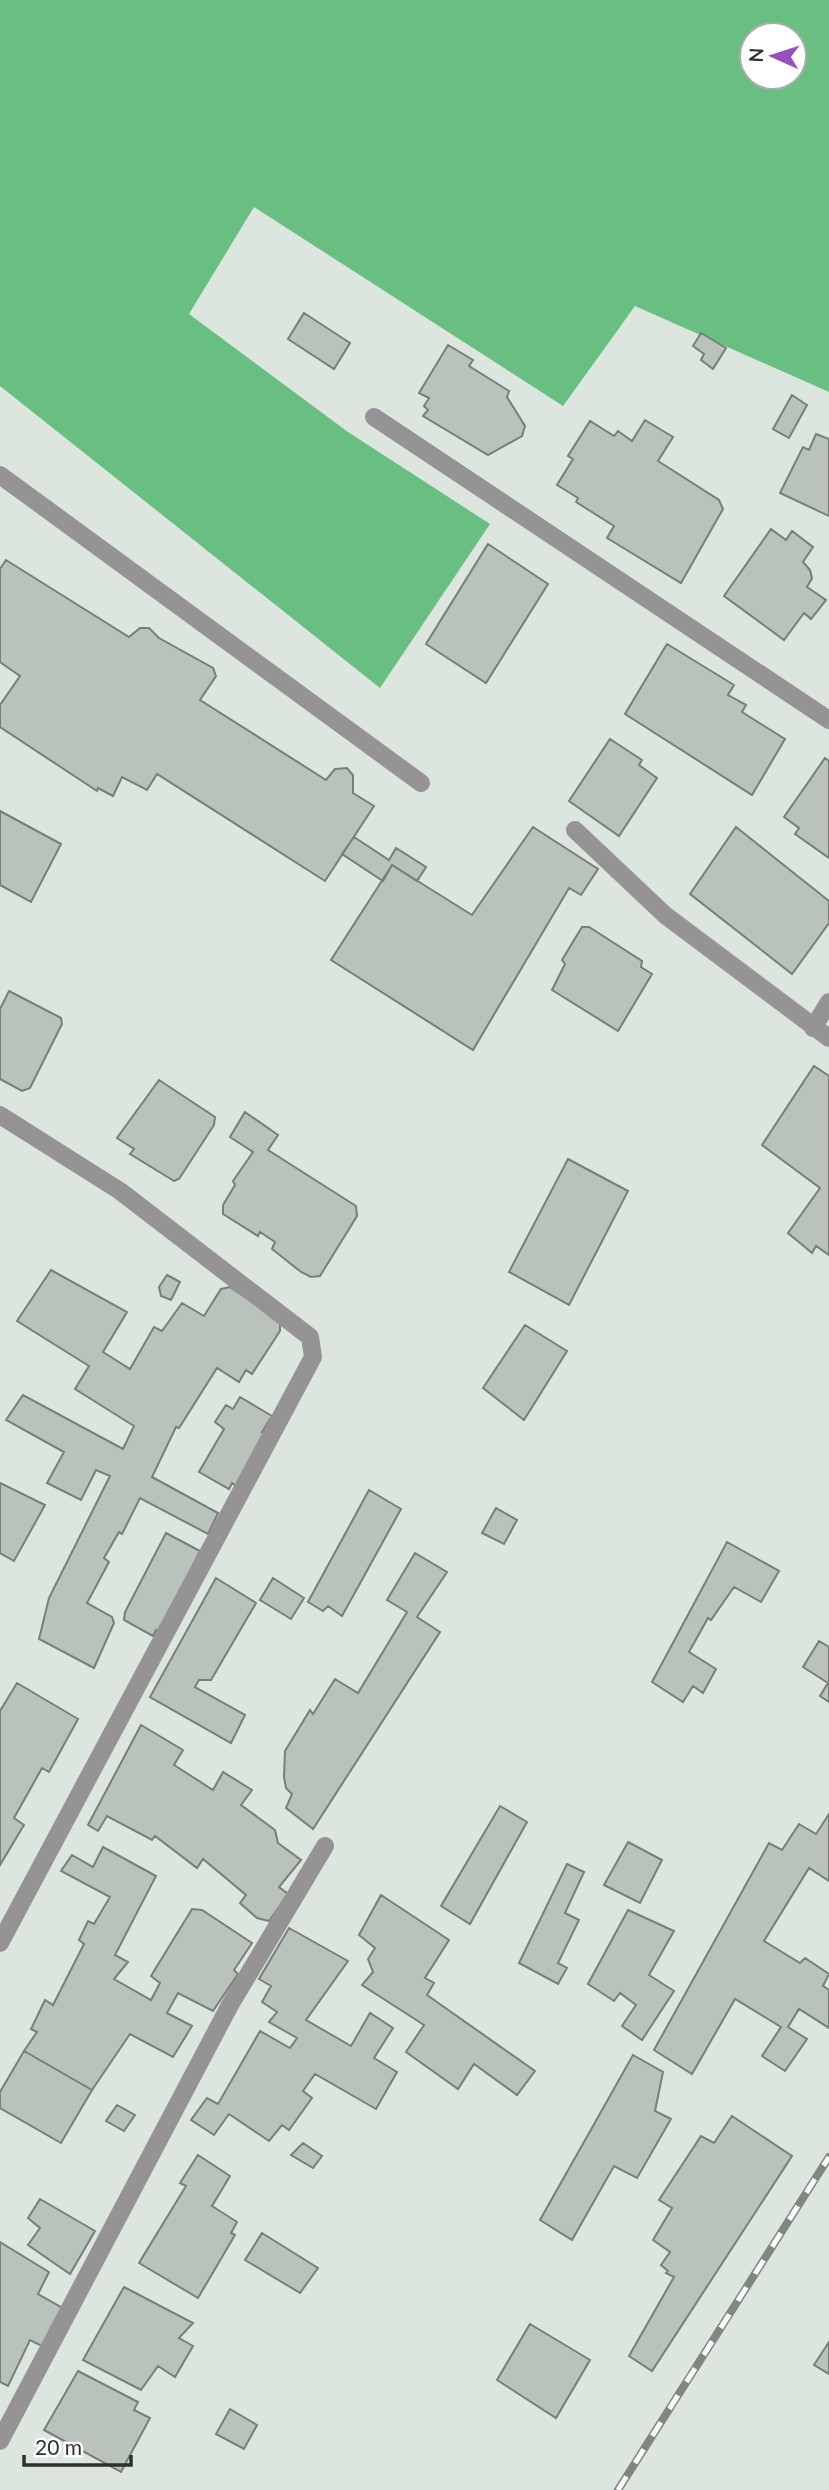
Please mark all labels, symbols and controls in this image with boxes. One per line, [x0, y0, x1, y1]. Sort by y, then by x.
north arrow [738, 21, 808, 91]
text: N [744, 47, 767, 63]
scale bar [24, 2424, 131, 2468]
text: 20 m [35, 2434, 82, 2459]

